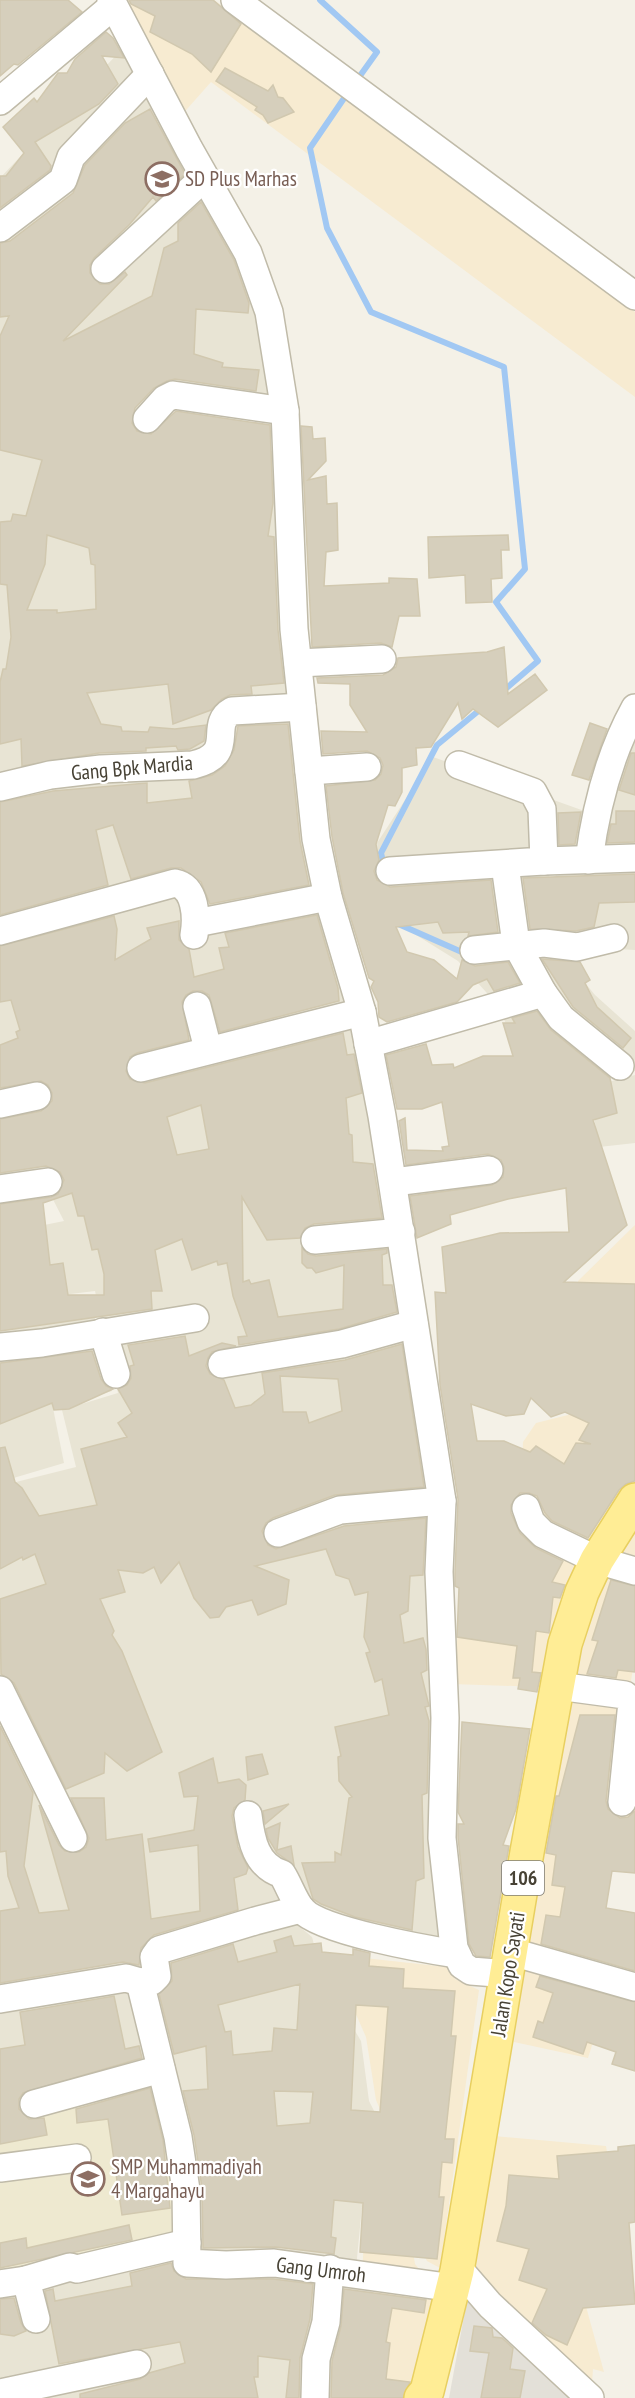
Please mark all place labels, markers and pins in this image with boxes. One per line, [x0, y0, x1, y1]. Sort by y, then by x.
school or university icon: SD Plus Marhas [144, 161, 180, 197]
place label: SD Plus Marhas [185, 165, 297, 192]
place label: SMP Muhammadiyah 4 Margahayu [111, 2153, 262, 2204]
school or university icon: SMP Muhammadiyah 4 Margahayu [70, 2161, 106, 2197]

